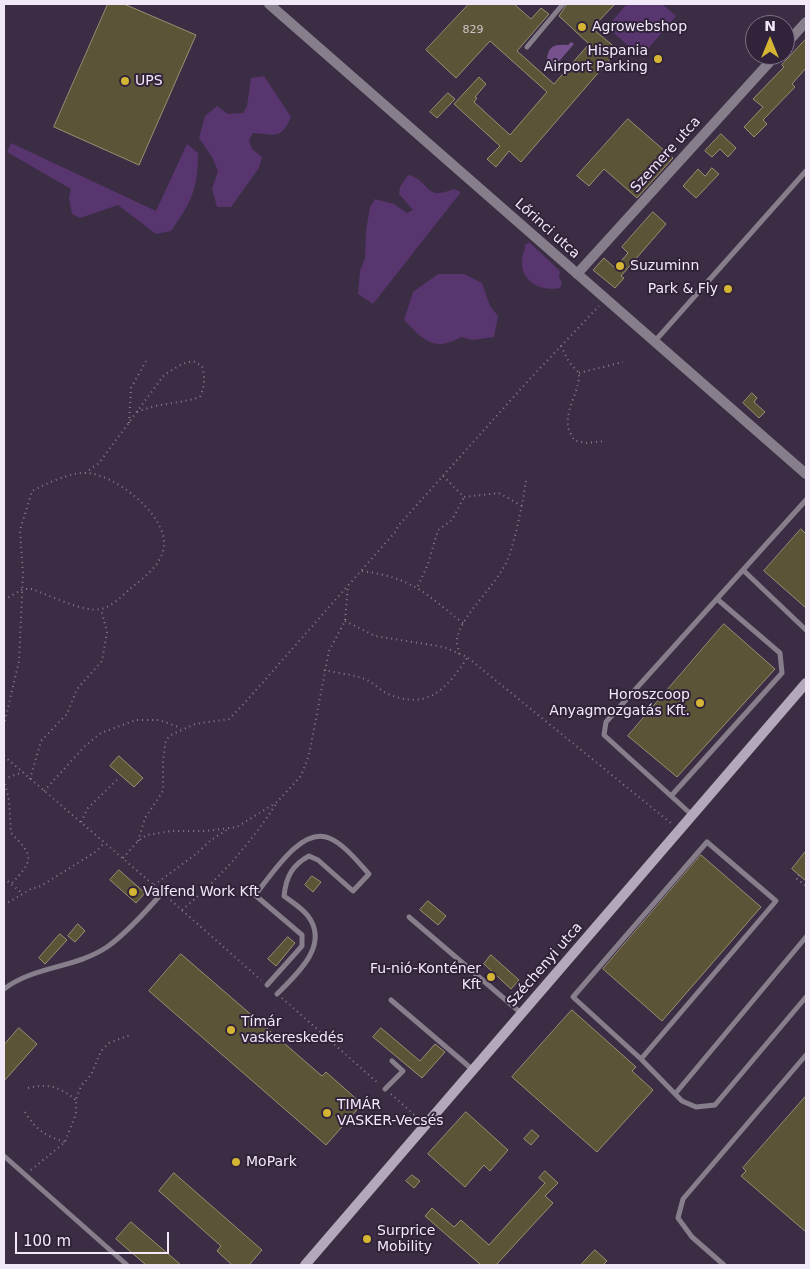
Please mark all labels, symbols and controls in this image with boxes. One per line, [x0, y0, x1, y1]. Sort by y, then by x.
north arrow [745, 15, 795, 65]
text: N [764, 18, 776, 34]
place label: Agrowebshop [592, 19, 687, 35]
marker: Agrowebshop [576, 21, 588, 33]
house number: 829 [463, 23, 483, 37]
place label: Hispania Airport Parking [544, 43, 648, 75]
marker: Hispania Airport Parking [652, 53, 664, 65]
place label: UPS [135, 73, 163, 89]
marker: UPS [119, 75, 131, 87]
street label: Szemere utca [628, 114, 704, 196]
street label: Lőrinci utca [511, 195, 583, 263]
place label: Suzuminn [630, 258, 699, 274]
marker: Suzuminn [614, 260, 626, 272]
place label: Park & Fly [648, 281, 718, 297]
marker: Park & Fly [722, 283, 734, 295]
place label: Horoszcoop Anyagmozgatás Kft. [549, 687, 690, 720]
marker: Horoszcoop Anyagmozgatás Kft. [694, 697, 706, 709]
place label: Valfend Work Kft [143, 884, 259, 900]
marker: Valfend Work Kft [127, 886, 139, 898]
street label: Széchenyi utca [504, 919, 586, 1011]
place label: Fu-nió-Konténer Kft [370, 961, 481, 994]
marker: Fu-nió-Konténer Kft [485, 971, 497, 983]
place label: Tímár vaskereskedés [241, 1014, 344, 1046]
marker: Tímár vaskereskedés [225, 1024, 237, 1036]
place label: TIMÁR VASKER-Vecsés [337, 1097, 444, 1130]
marker: TIMÁR VASKER-Vecsés [321, 1107, 333, 1119]
place label: MoPark [246, 1154, 297, 1170]
marker: MoPark [230, 1156, 242, 1168]
scale bar [18, 1222, 171, 1254]
place label: Surprice Mobility [377, 1223, 435, 1256]
text: 100 m [23, 1232, 71, 1250]
marker: Surprice Mobility [361, 1233, 373, 1245]

